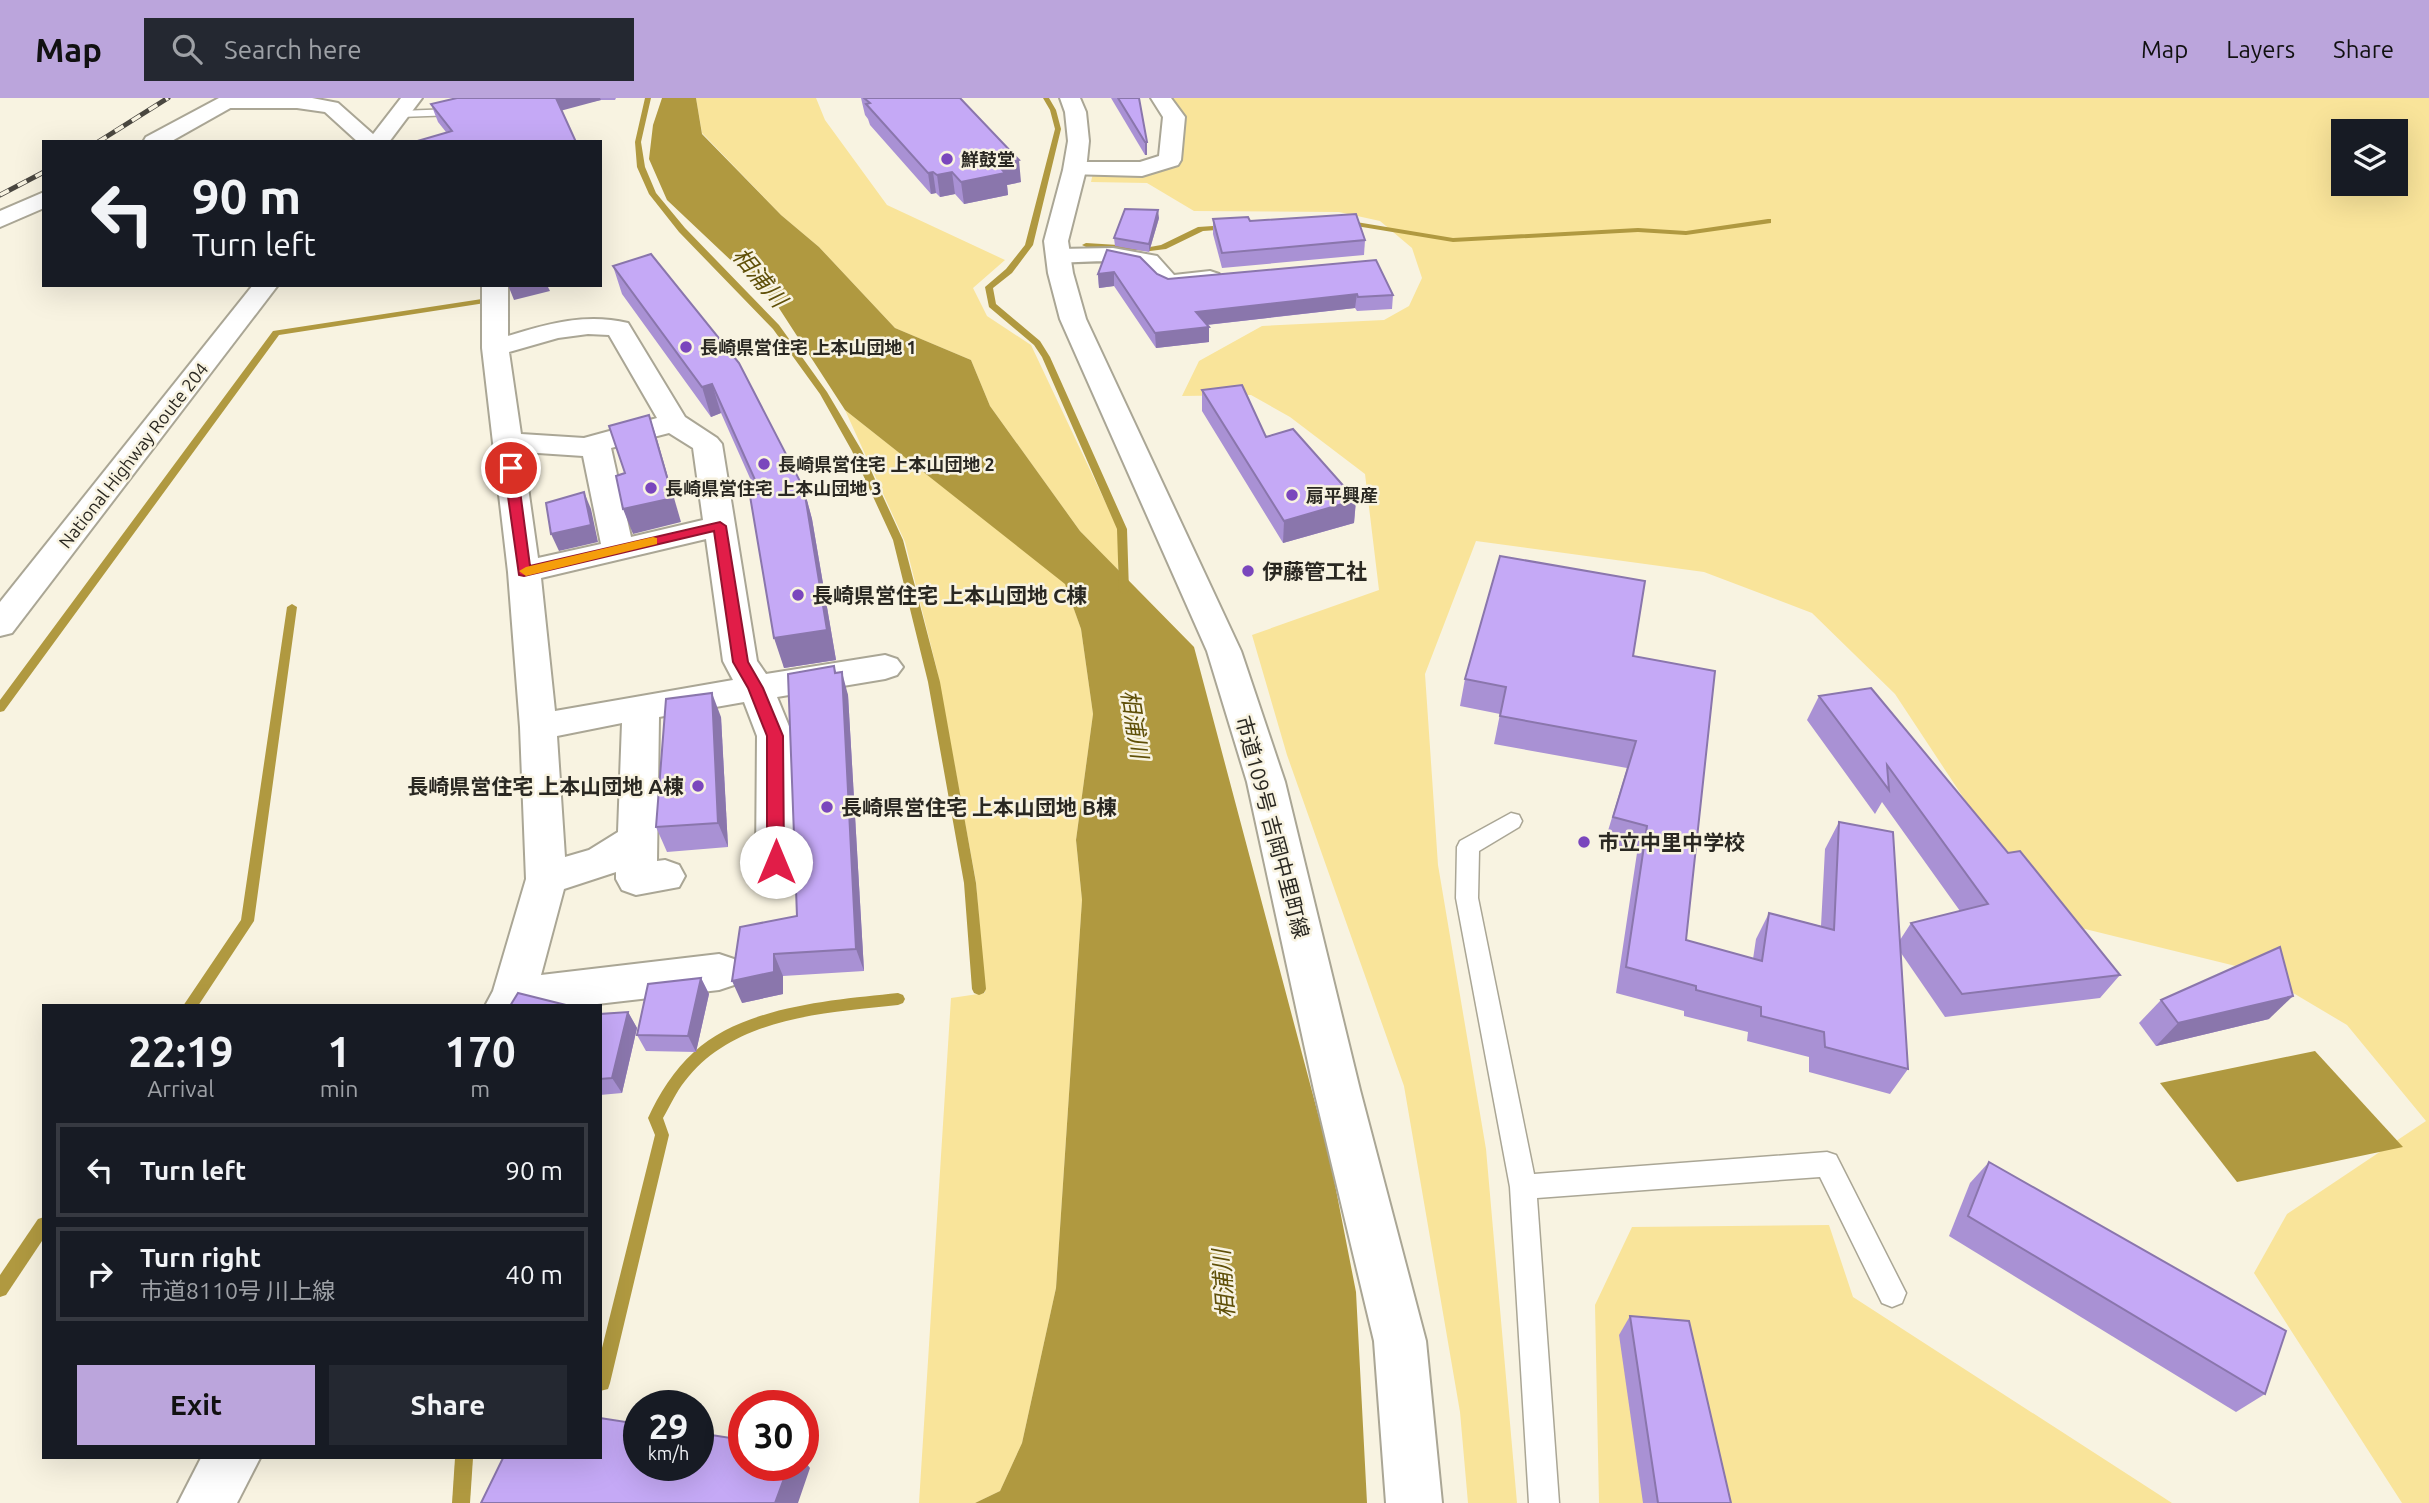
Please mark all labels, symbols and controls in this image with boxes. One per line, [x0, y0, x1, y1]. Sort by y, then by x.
search box [144, 18, 634, 81]
icon: search [168, 30, 206, 68]
text: Map [35, 31, 102, 68]
text: Search here [224, 35, 362, 64]
text: Map [2141, 36, 2188, 63]
text: Layers [2226, 36, 2295, 63]
text: Share [2333, 36, 2394, 63]
map controls [2331, 119, 2408, 196]
button: layers [2331, 119, 2408, 196]
place label: 鮮鼓堂 [961, 149, 1015, 169]
marker: 鮮鼓堂 [939, 151, 955, 167]
icon: left [77, 168, 168, 259]
text: 90 m [192, 168, 301, 223]
text: Turn left [192, 226, 316, 262]
water label: 相浦川 [728, 243, 794, 314]
place label: 長崎県営住宅 上本山団地 1 [700, 337, 917, 357]
marker: 長崎県営住宅 上本山団地 1 [678, 339, 694, 355]
street label: National Highway Route 204 [54, 358, 212, 552]
pin [481, 438, 541, 498]
icon: arrive [492, 449, 530, 487]
place label: 長崎県営住宅 上本山団地 2 [778, 454, 995, 474]
marker: 長崎県営住宅 上本山団地 2 [756, 456, 772, 472]
place label: 長崎県営住宅 上本山団地 3 [665, 478, 882, 498]
marker: 長崎県営住宅 上本山団地 3 [643, 480, 659, 496]
place label: 扇平興産 [1306, 485, 1378, 505]
marker: 扇平興産 [1284, 487, 1300, 503]
place label: 伊藤管工社 [1262, 559, 1367, 583]
marker: 伊藤管工社 [1240, 563, 1256, 579]
place label: 長崎県営住宅 上本山団地 C棟 [812, 583, 1087, 607]
marker: 長崎県営住宅 上本山団地 C棟 [790, 587, 806, 603]
water label: 相浦川 [1117, 688, 1153, 763]
street label: 市道109号 吉岡中里町線 [1232, 713, 1314, 941]
place label: 長崎県営住宅 上本山団地 A棟 [407, 774, 684, 798]
marker: 長崎県営住宅 上本山団地 A棟 [690, 778, 706, 794]
place label: 長崎県営住宅 上本山団地 B棟 [841, 795, 1117, 819]
marker: 長崎県営住宅 上本山団地 B棟 [819, 799, 835, 815]
position arrow [739, 825, 813, 899]
place label: 市立中里中学校 [1598, 830, 1745, 854]
marker: 市立中里中学校 [1576, 834, 1592, 850]
text: 22:19 [128, 1028, 233, 1075]
text: 1 [327, 1028, 351, 1075]
text: 170 [445, 1028, 516, 1075]
text: Arrival [147, 1076, 214, 1101]
text: min [320, 1076, 358, 1101]
text: m [470, 1076, 490, 1101]
icon: left [81, 1151, 119, 1189]
text: Turn left [140, 1156, 246, 1185]
text: 90 m [505, 1156, 563, 1185]
text: Turn right [140, 1243, 261, 1272]
water label: 相浦川 [1208, 1246, 1238, 1319]
icon: right [81, 1255, 119, 1293]
text: 40 m [505, 1260, 563, 1289]
text: 市道8110号 川上線 [140, 1278, 335, 1303]
button: Exit [77, 1365, 315, 1445]
button: Share [329, 1365, 567, 1445]
speed limit sign: 30 [728, 1390, 819, 1481]
text: 29 [649, 1406, 688, 1446]
text: km/h [648, 1443, 689, 1463]

